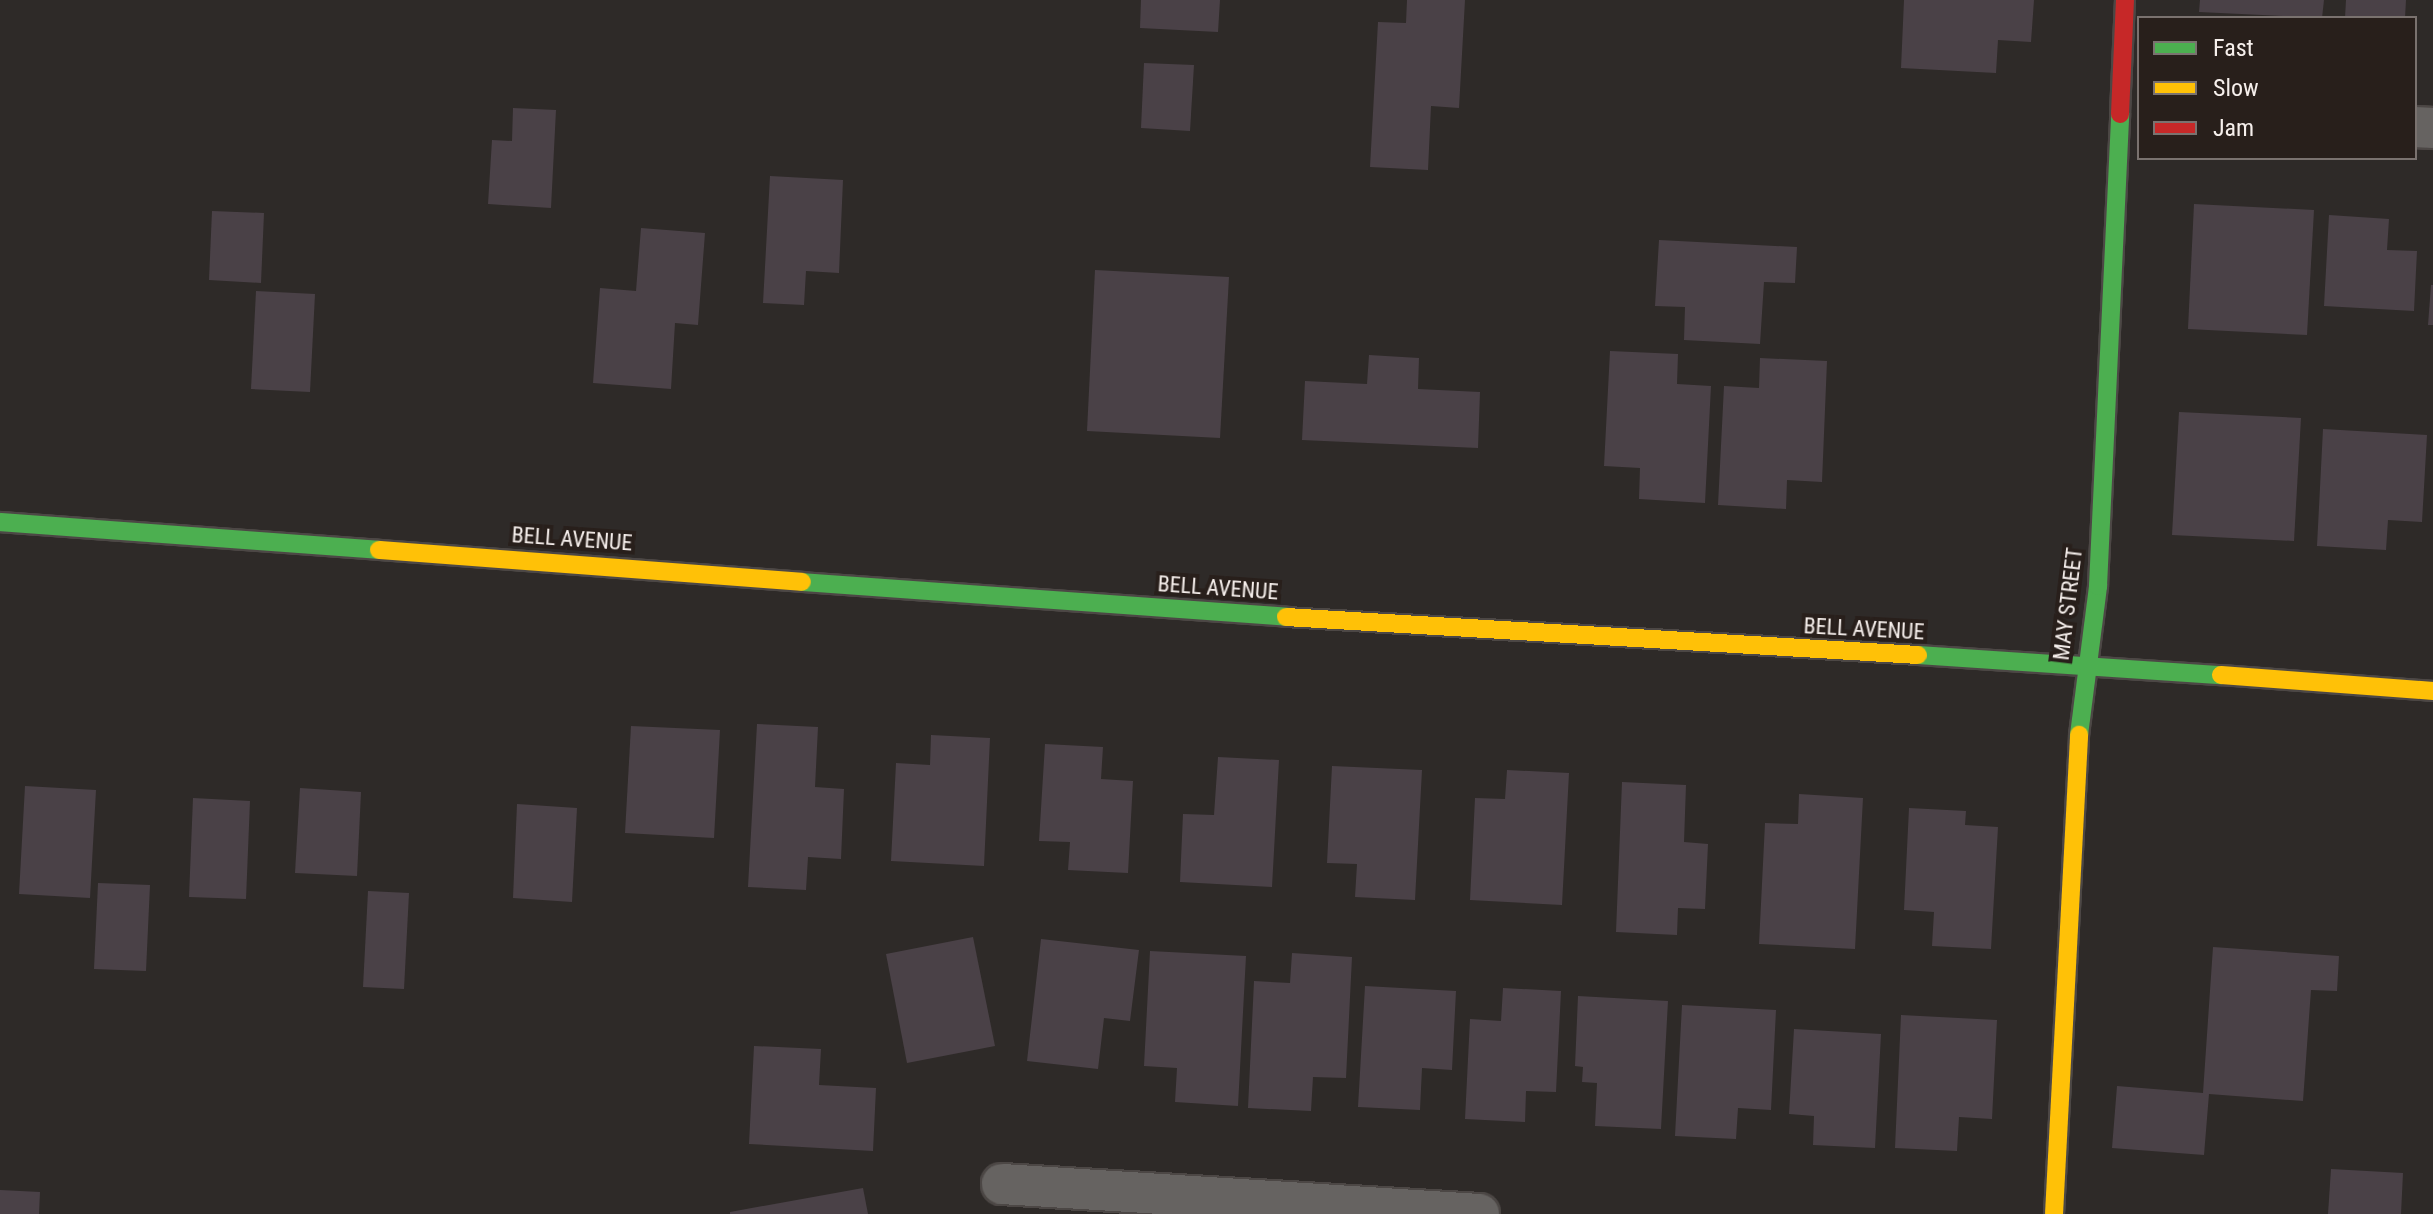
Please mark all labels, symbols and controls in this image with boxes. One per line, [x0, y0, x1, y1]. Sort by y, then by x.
legend [2137, 16, 2417, 160]
text: Fast [2213, 34, 2254, 62]
text: Slow [2213, 74, 2259, 102]
text: Jam [2213, 114, 2254, 142]
street label: BELL AVENUE [511, 522, 633, 556]
street label: MAY STREET [2048, 546, 2088, 662]
street label: BELL AVENUE [1157, 571, 1279, 605]
street label: BELL AVENUE [1803, 613, 1925, 645]

